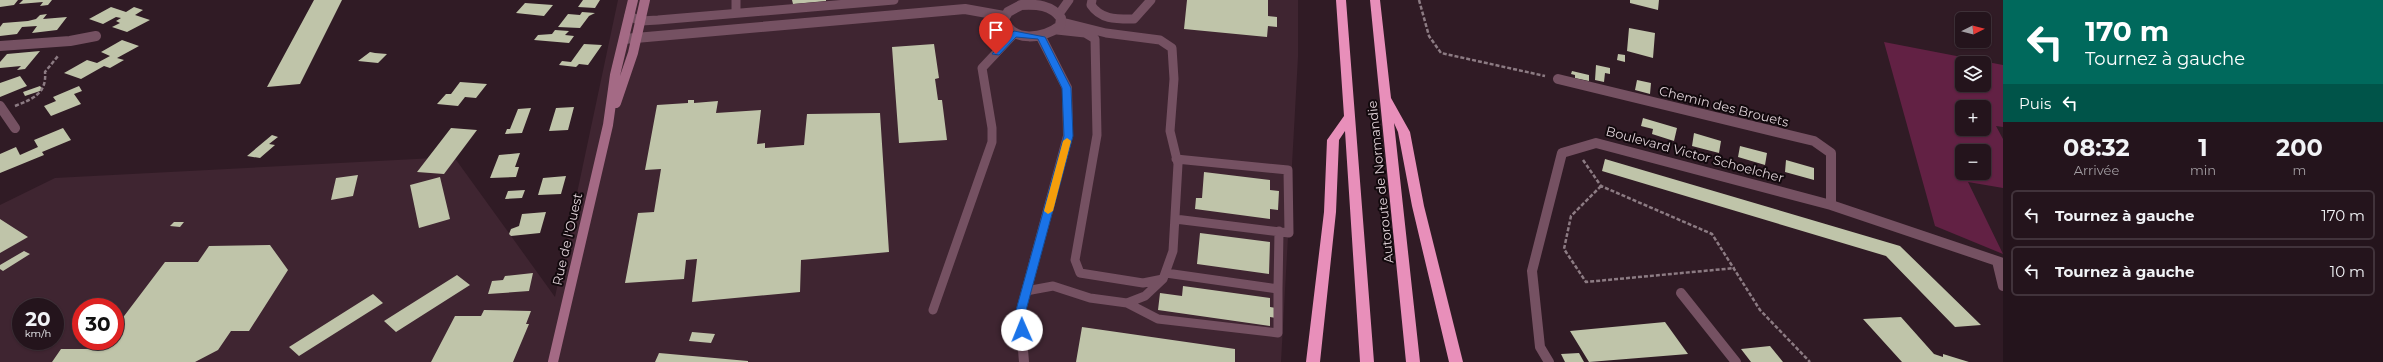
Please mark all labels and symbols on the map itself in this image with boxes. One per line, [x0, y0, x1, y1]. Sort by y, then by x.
north arrow [1955, 12, 1991, 48]
pin [979, 13, 1013, 54]
street label: Chemin des Brouets [1658, 82, 1790, 130]
street label: Autoroute de Normandie [1363, 100, 1397, 264]
street label: Boulevard Victor Schoelcher [1604, 122, 1786, 186]
street label: Rue de l'Ouest [549, 191, 585, 287]
speed limit sign: 30 [72, 298, 124, 350]
position arrow [1001, 309, 1043, 351]

